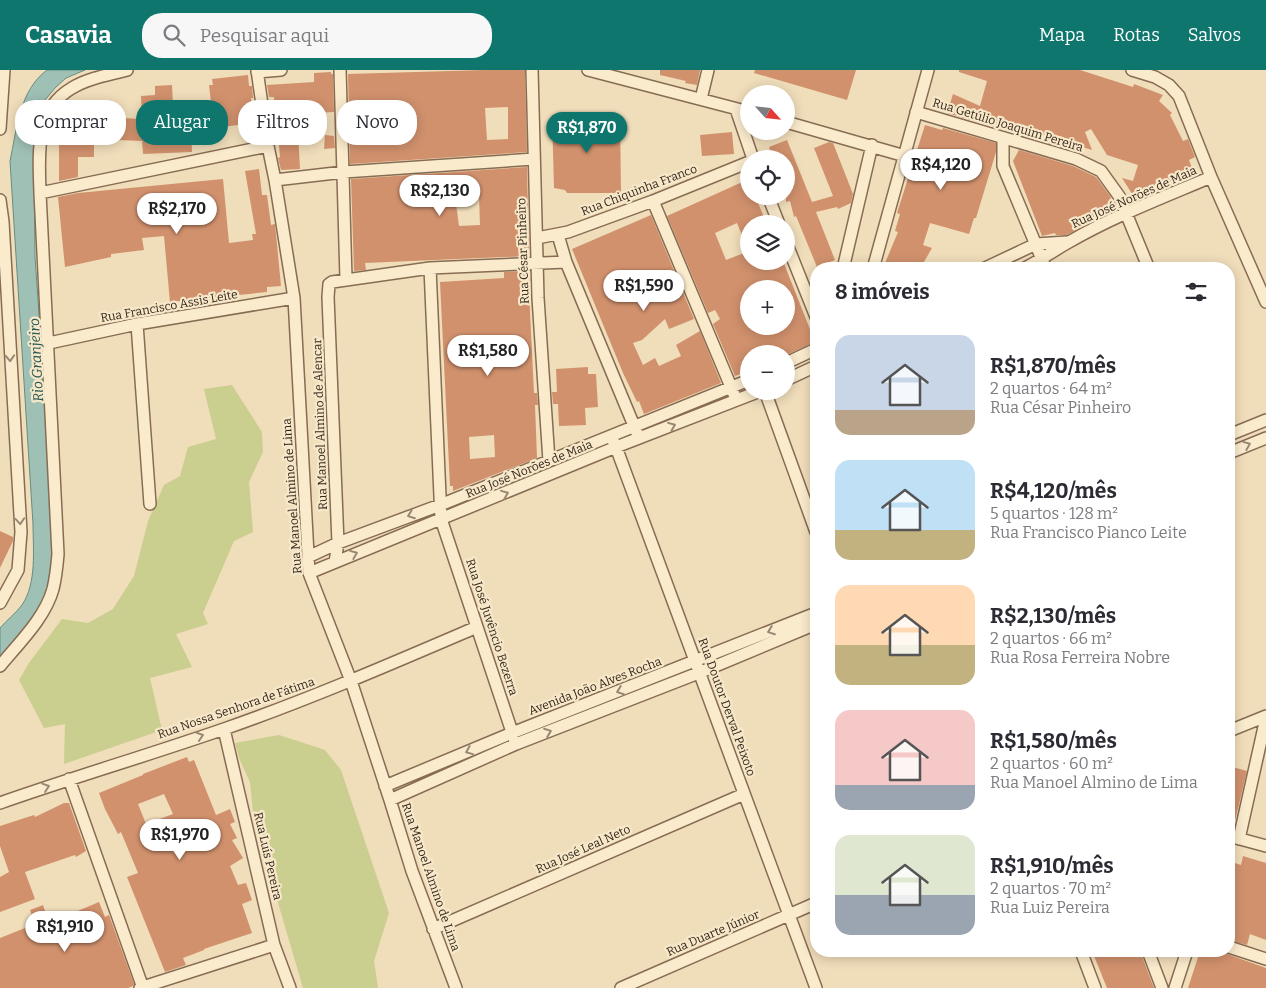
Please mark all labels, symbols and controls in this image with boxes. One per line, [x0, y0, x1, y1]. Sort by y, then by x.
search box [142, 13, 492, 58]
text: Casavia [25, 21, 112, 49]
icon: search [160, 21, 188, 49]
text: Pesquisar aqui [200, 24, 329, 47]
text: Mapa [1039, 24, 1085, 46]
text: Rotas [1113, 24, 1160, 46]
text: Salvos [1188, 24, 1241, 46]
north arrow [740, 85, 795, 140]
map controls [740, 85, 795, 400]
street label: Rua Getúlio Joaquim Pereira [931, 95, 1085, 155]
chip: Comprar [15, 100, 126, 145]
chip: Alugar [136, 100, 228, 145]
chip: Filtros [238, 100, 327, 145]
chip: Novo [337, 100, 417, 145]
pin: R$1,870 [541, 112, 633, 154]
text: R$1,870 [557, 118, 617, 137]
pin: R$4,120 [895, 148, 987, 191]
button: locate [740, 150, 795, 205]
text: R$4,120 [911, 155, 971, 174]
street label: Rua Chiquinha Franco [579, 161, 699, 219]
street label: Rua José Norões de Maia [1069, 163, 1199, 231]
pin: R$2,130 [394, 174, 486, 217]
text: R$2,130 [410, 181, 470, 200]
pin: R$2,170 [131, 192, 223, 235]
street label: Rua César Pinheiro [514, 198, 532, 304]
text: R$2,170 [148, 199, 206, 218]
button: layers [740, 215, 795, 270]
pin: R$1,590 [598, 270, 690, 312]
text: R$1,590 [614, 276, 674, 295]
icon: filters [1182, 278, 1210, 306]
text: 8 imóveis [835, 279, 930, 305]
button: + [740, 280, 795, 335]
street label: Rua Francisco Assis Leite [99, 287, 239, 325]
water label: Rio Granjeiro [26, 318, 47, 402]
pin: R$1,580 [442, 334, 534, 377]
street label: Rua Manoel Almino de Alencar [310, 337, 330, 510]
text: R$1,580 [458, 341, 518, 360]
button: − [740, 345, 795, 400]
text: R$1,870/mês [990, 353, 1116, 379]
one-way arrow [4, 355, 15, 363]
icon: home [875, 355, 935, 415]
text: 2 quartos · 64 m² [990, 379, 1112, 398]
text: Rua César Pinheiro [990, 398, 1131, 417]
street label: Rua Manoel Almino de Lima [280, 417, 304, 574]
one-way arrow [667, 422, 676, 433]
street label: Rua José Norões de Maia [464, 437, 595, 501]
one-way arrow [1242, 441, 1251, 452]
text: R$4,120/mês [990, 478, 1117, 504]
icon: home [875, 480, 935, 540]
one-way arrow [500, 490, 509, 500]
text: 5 quartos · 128 m² [990, 504, 1118, 523]
one-way arrow [407, 509, 416, 519]
one-way arrow [14, 517, 25, 525]
text: Rua Francisco Pianco Leite [990, 523, 1187, 542]
one-way arrow [349, 550, 358, 561]
street label: Rua José Juvêncio Bezerra [463, 557, 521, 698]
text: R$2,130/mês [990, 603, 1116, 629]
icon: home [875, 605, 935, 665]
one-way arrow [767, 625, 776, 635]
text: 2 quartos · 66 m² [990, 629, 1112, 648]
street label: Rua Doutor Derval Peixoto [695, 636, 759, 778]
text: Rua Rosa Ferreira Nobre [990, 648, 1170, 667]
street label: Avenida João Alves Rocha [527, 654, 664, 718]
street label: Rua Nossa Senhora de Fátima [156, 674, 317, 742]
one-way arrow [616, 685, 625, 695]
one-way arrow [543, 728, 552, 738]
text: R$1,580/mês [990, 728, 1117, 754]
icon: home [875, 730, 935, 790]
one-way arrow [196, 732, 204, 742]
one-way arrow [465, 745, 474, 755]
text: 2 quartos · 60 m² [990, 754, 1113, 773]
text: Rua Manoel Almino de Lima [990, 773, 1198, 792]
one-way arrow [41, 783, 50, 793]
street label: Rua Manoel Almino de Lima [399, 801, 463, 953]
street label: Rua Luís Pereira [251, 811, 285, 902]
pin: R$1,970 [134, 818, 226, 861]
street label: Rua José Leal Neto [534, 822, 633, 876]
text: R$1,970 [151, 825, 209, 844]
text: R$1,910/mês [990, 853, 1114, 879]
icon: home [875, 855, 935, 915]
text: 2 quartos · 70 m² [990, 879, 1111, 898]
text: Rua Luiz Pereira [990, 898, 1110, 917]
street label: Rua Duarte Júnior [664, 907, 762, 959]
pin: R$1,910 [19, 910, 111, 953]
text: R$1,910 [36, 917, 94, 936]

